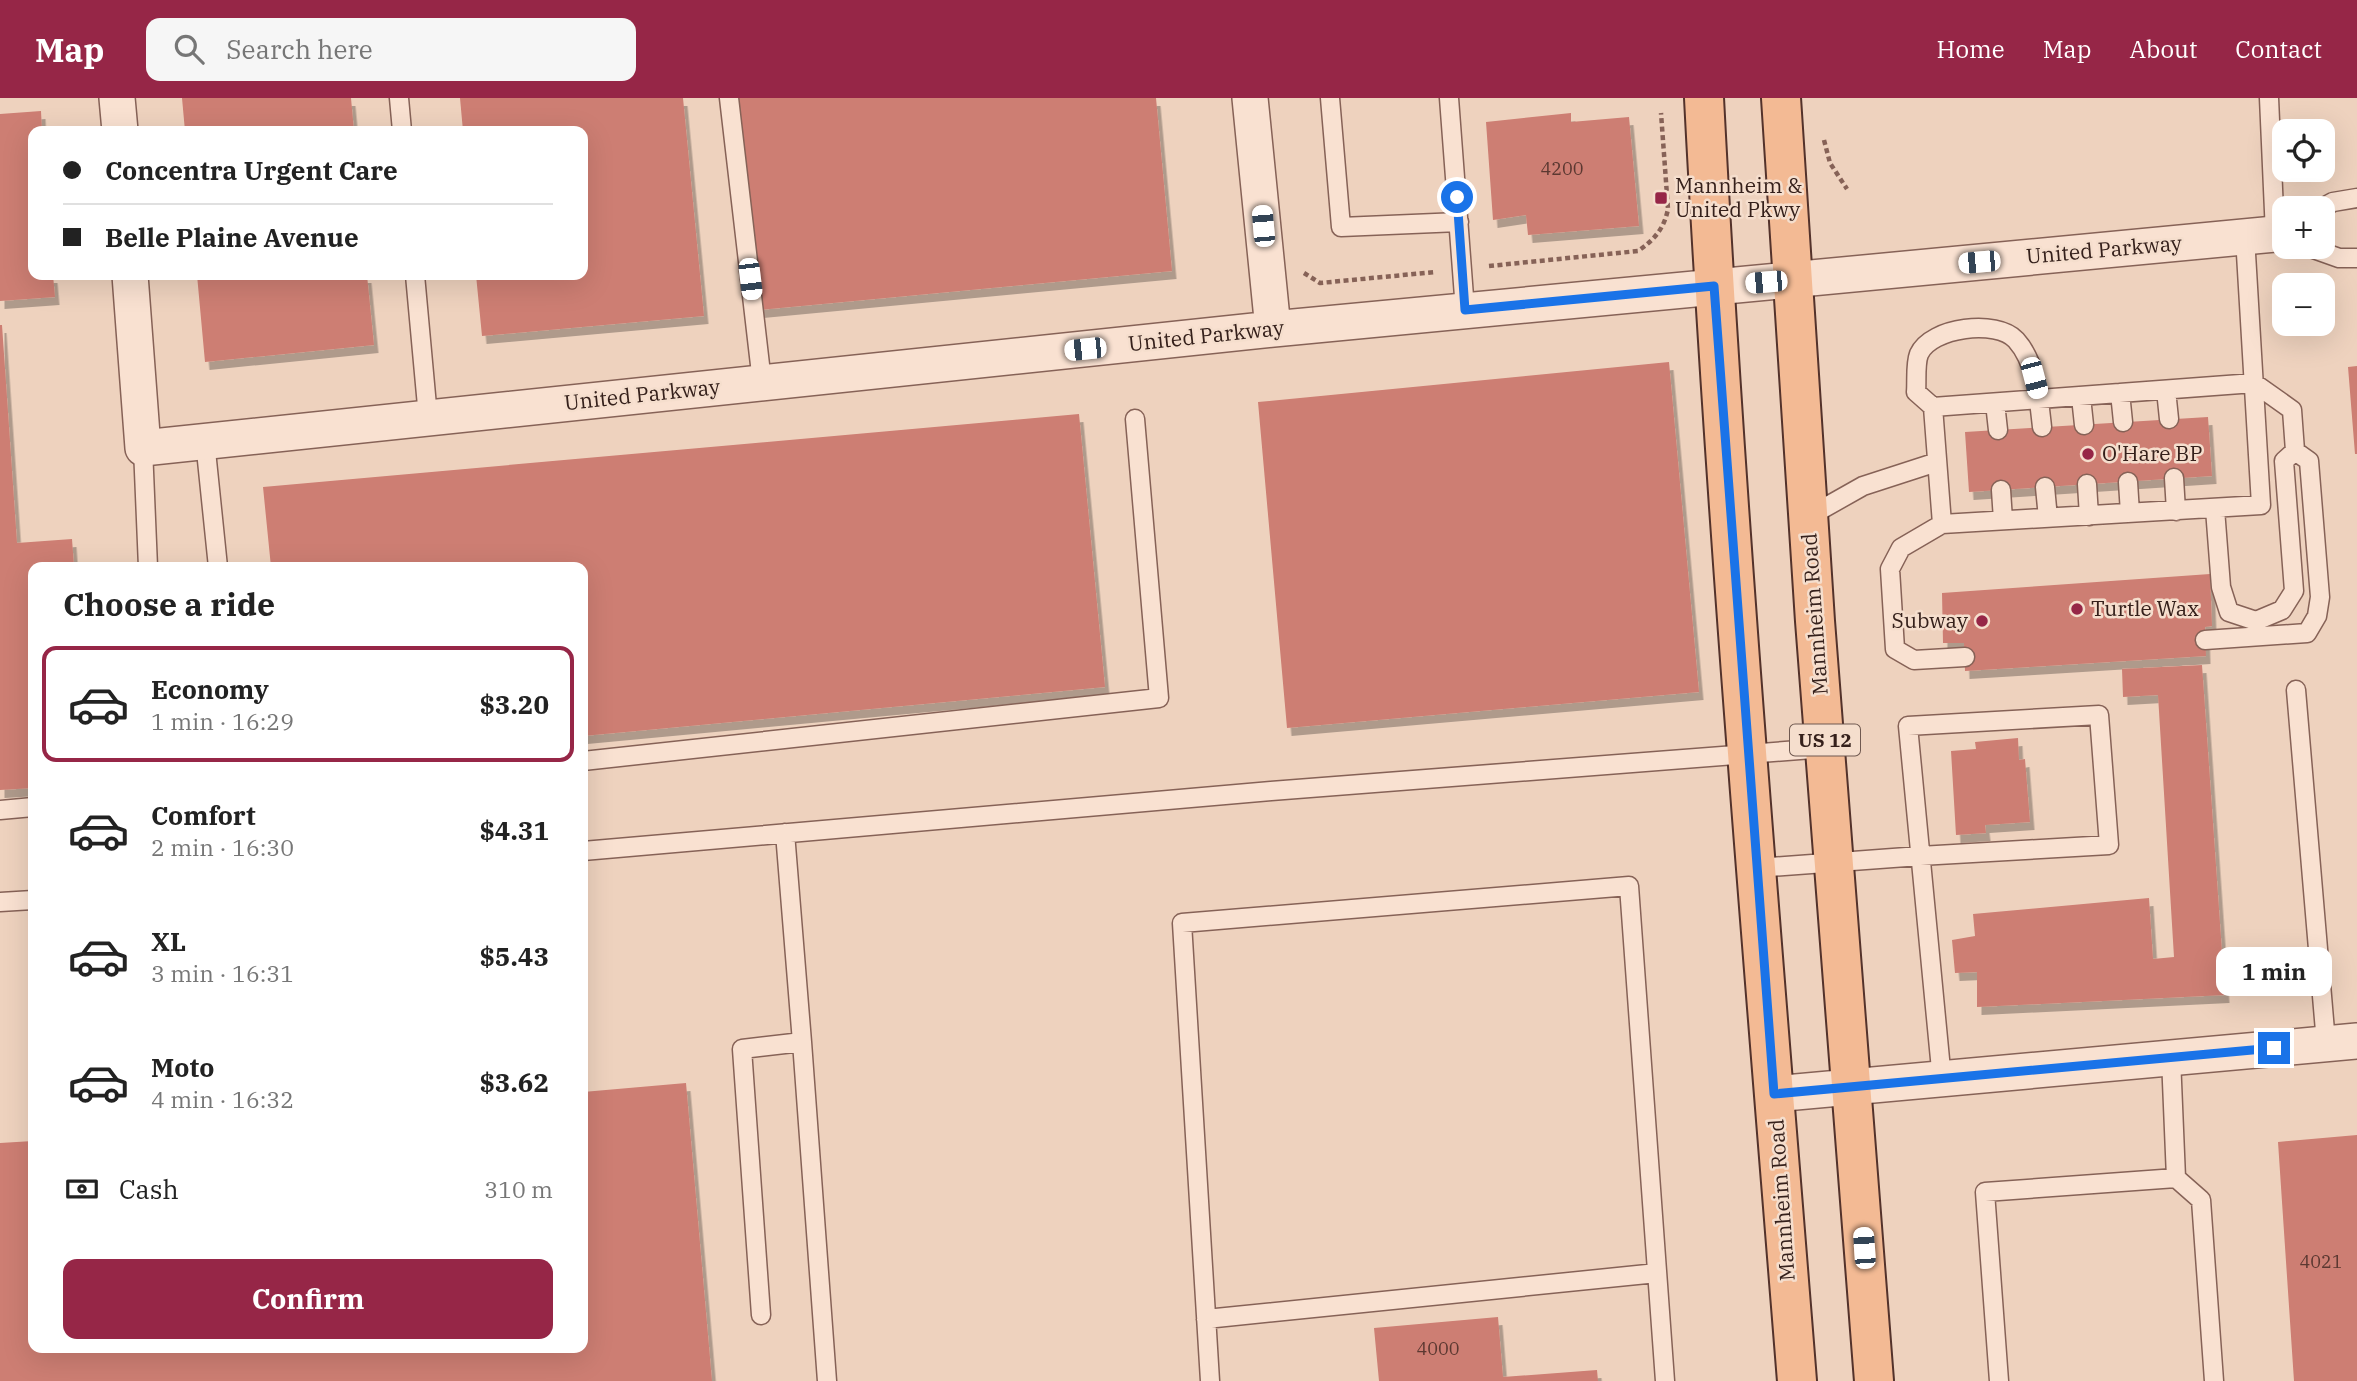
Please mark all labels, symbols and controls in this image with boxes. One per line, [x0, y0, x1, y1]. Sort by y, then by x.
search box [146, 18, 636, 81]
text: Map [35, 28, 104, 71]
icon: search [170, 30, 208, 68]
text: Search here [226, 32, 373, 66]
text: Home [1937, 33, 2005, 65]
text: Map [2043, 33, 2091, 65]
text: About [2129, 33, 2197, 65]
text: Contact [2235, 33, 2322, 65]
map controls [2272, 119, 2335, 336]
button: locate [2272, 119, 2335, 182]
text: Concentra Urgent Care [105, 153, 398, 187]
house number: 4200 [1540, 157, 1584, 180]
place label: Mannheim & United Pkwy [1675, 171, 1802, 223]
route start [1441, 181, 1473, 213]
marker: Mannheim & United Pkwy [1653, 190, 1669, 206]
button: + [2272, 196, 2335, 259]
car [1251, 204, 1276, 248]
text: Belle Plaine Avenue [105, 220, 359, 254]
street label: United Parkway [2025, 228, 2184, 270]
car [1958, 250, 2001, 274]
car [738, 257, 763, 301]
car [1745, 270, 1788, 294]
button: − [2272, 273, 2335, 336]
street label: United Parkway [1127, 313, 1286, 357]
car [1064, 336, 1107, 362]
car [2019, 355, 2050, 401]
street label: United Parkway [563, 372, 722, 416]
place label: O'Hare BP [2102, 439, 2203, 467]
marker: O'Hare BP [2080, 446, 2096, 462]
street label: Mannheim Road [1794, 532, 1834, 696]
text: Choose a ride [63, 583, 275, 625]
place label: Turtle Wax [2091, 594, 2199, 622]
marker: Turtle Wax [2069, 601, 2085, 617]
place label: Subway [1892, 606, 1969, 634]
marker: Subway [1974, 613, 1990, 629]
text: Economy [151, 672, 269, 706]
icon: car [67, 673, 130, 736]
text: $3.20 [479, 687, 549, 721]
text: 1 min · 16:29 [151, 706, 294, 736]
road number: US 12 [1790, 724, 1860, 755]
text: Comfort [151, 798, 256, 832]
icon: car [67, 799, 130, 862]
text: $4.31 [479, 813, 549, 847]
text: 2 min · 16:30 [151, 832, 294, 862]
text: XL [151, 924, 186, 958]
icon: car [67, 925, 130, 988]
text: $5.43 [479, 939, 549, 973]
callout: 1 min [2216, 946, 2332, 996]
text: 1 min [2242, 956, 2306, 986]
text: 3 min · 16:31 [151, 958, 294, 988]
route end [2258, 1032, 2290, 1064]
text: Moto [151, 1050, 214, 1084]
icon: car [67, 1051, 130, 1114]
text: $3.62 [479, 1065, 549, 1099]
text: 4 min · 16:32 [151, 1084, 294, 1114]
street label: Mannheim Road [1761, 1118, 1801, 1282]
icon: cash [63, 1170, 101, 1208]
text: Cash [119, 1172, 179, 1206]
text: 310 m [484, 1174, 553, 1204]
car [1853, 1226, 1876, 1270]
house number: 4021 [2299, 1250, 2343, 1273]
button: Confirm [63, 1259, 553, 1339]
house number: 4000 [1416, 1337, 1460, 1360]

